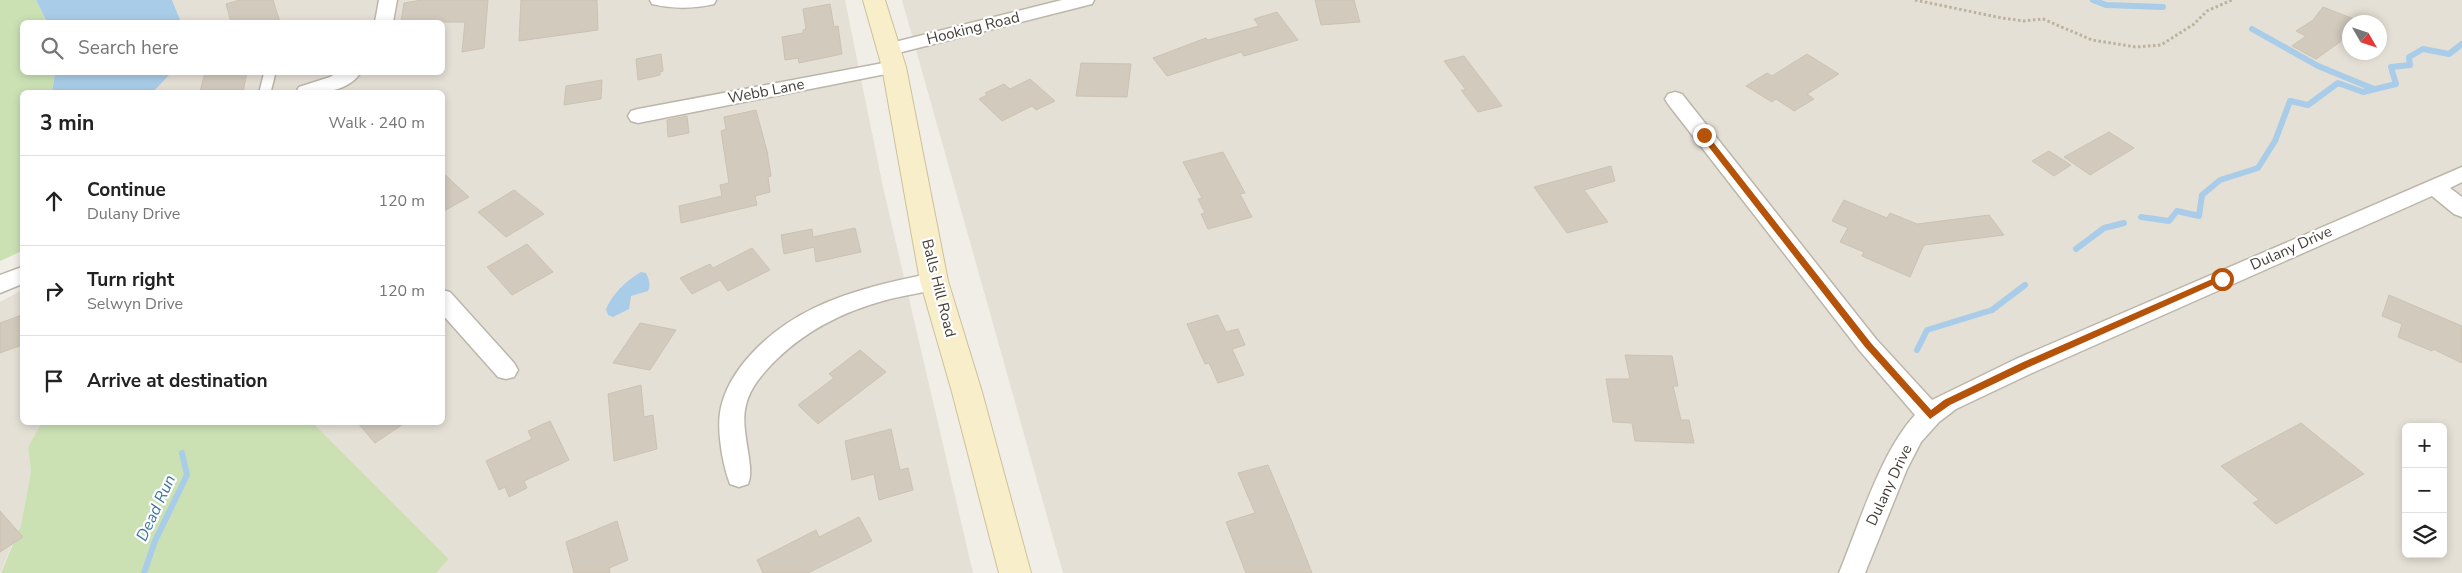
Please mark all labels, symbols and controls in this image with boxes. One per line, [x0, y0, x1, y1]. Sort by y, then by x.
street label: Hooking Road [924, 7, 1022, 49]
north arrow [2342, 15, 2387, 60]
search box [20, 20, 445, 75]
icon: search [38, 34, 66, 62]
text: Search here [78, 35, 179, 61]
street label: Webb Lane [726, 74, 806, 108]
text: 3 min [40, 109, 94, 137]
text: Walk · 240 m [329, 112, 425, 134]
route end [1693, 124, 1716, 147]
text: Continue [87, 177, 166, 203]
icon: ahead [40, 187, 68, 215]
text: 120 m [378, 190, 425, 212]
text: Dulany Drive [87, 203, 180, 225]
street label: Dulany Drive [2247, 221, 2335, 275]
street label: Balls Hill Road [917, 237, 961, 339]
text: Turn right [87, 267, 174, 293]
route start [2211, 268, 2234, 291]
icon: right [40, 277, 68, 305]
text: 120 m [378, 280, 425, 302]
text: Selwyn Drive [87, 293, 183, 315]
icon: arrive [40, 367, 68, 395]
text: Arrive at destination [87, 368, 268, 394]
map controls [2402, 423, 2447, 558]
button: + [2402, 423, 2447, 468]
street label: Dulany Drive [1861, 441, 1917, 529]
button: − [2402, 468, 2447, 513]
water label: Dead Run [131, 471, 181, 545]
button: layers [2402, 513, 2447, 558]

